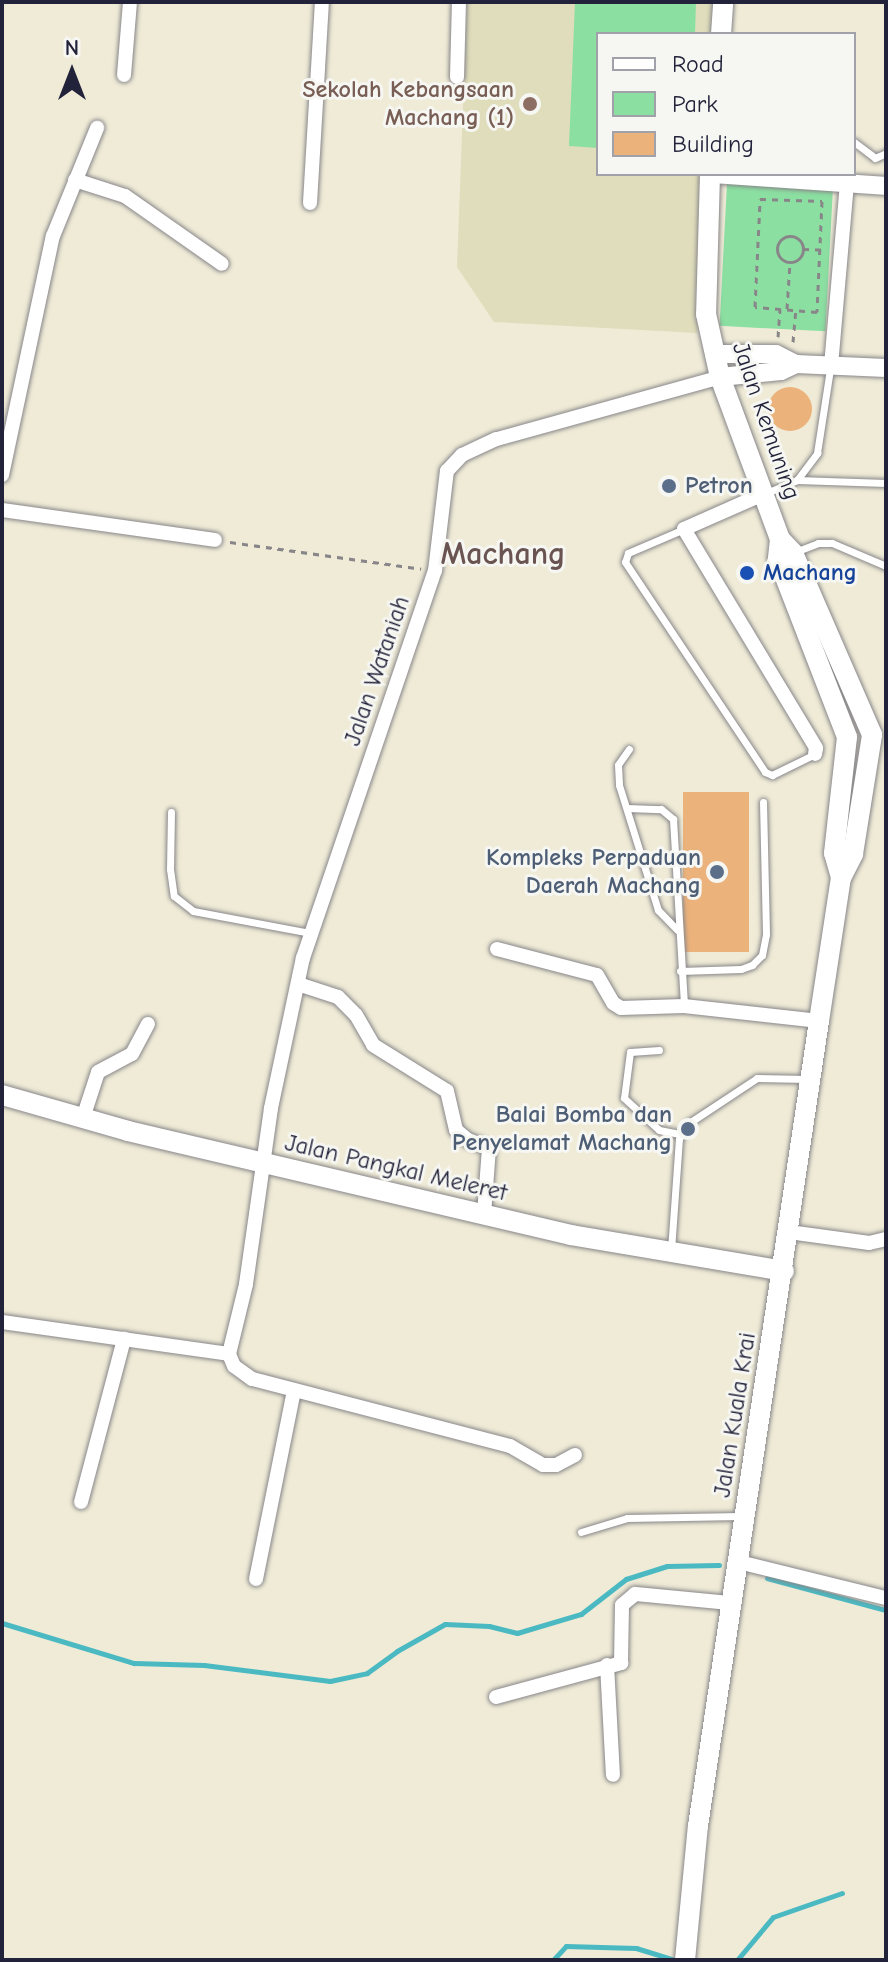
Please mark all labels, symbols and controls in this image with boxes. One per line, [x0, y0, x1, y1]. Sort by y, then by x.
north arrow [32, 32, 112, 112]
legend [596, 32, 856, 176]
text: N [65, 35, 79, 61]
text: Road [672, 50, 724, 78]
place label: Sekolah Kebangsaan Machang (1) [302, 76, 514, 132]
text: Park [672, 90, 718, 118]
marker: Sekolah Kebangsaan Machang (1) [521, 95, 539, 113]
text: Building [672, 130, 754, 158]
street label: Jalan Kemuning [726, 339, 806, 503]
place label: Petron [685, 472, 753, 500]
marker: Petron [660, 477, 678, 495]
district label: Machang [440, 535, 566, 573]
place label: Machang [763, 559, 857, 587]
marker: Machang [738, 564, 756, 582]
street label: Jalan Wataniah [338, 592, 416, 750]
place label: Kompleks Perpaduan Daerah Machang [486, 844, 701, 900]
marker: Kompleks Perpaduan Daerah Machang [708, 863, 726, 881]
place label: Balai Bomba dan Penyelamat Machang [452, 1101, 672, 1157]
marker: Balai Bomba dan Penyelamat Machang [679, 1120, 697, 1138]
street label: Jalan Pangkal Meleret [282, 1128, 510, 1208]
street label: Jalan Kuala Krai [708, 1331, 762, 1499]

